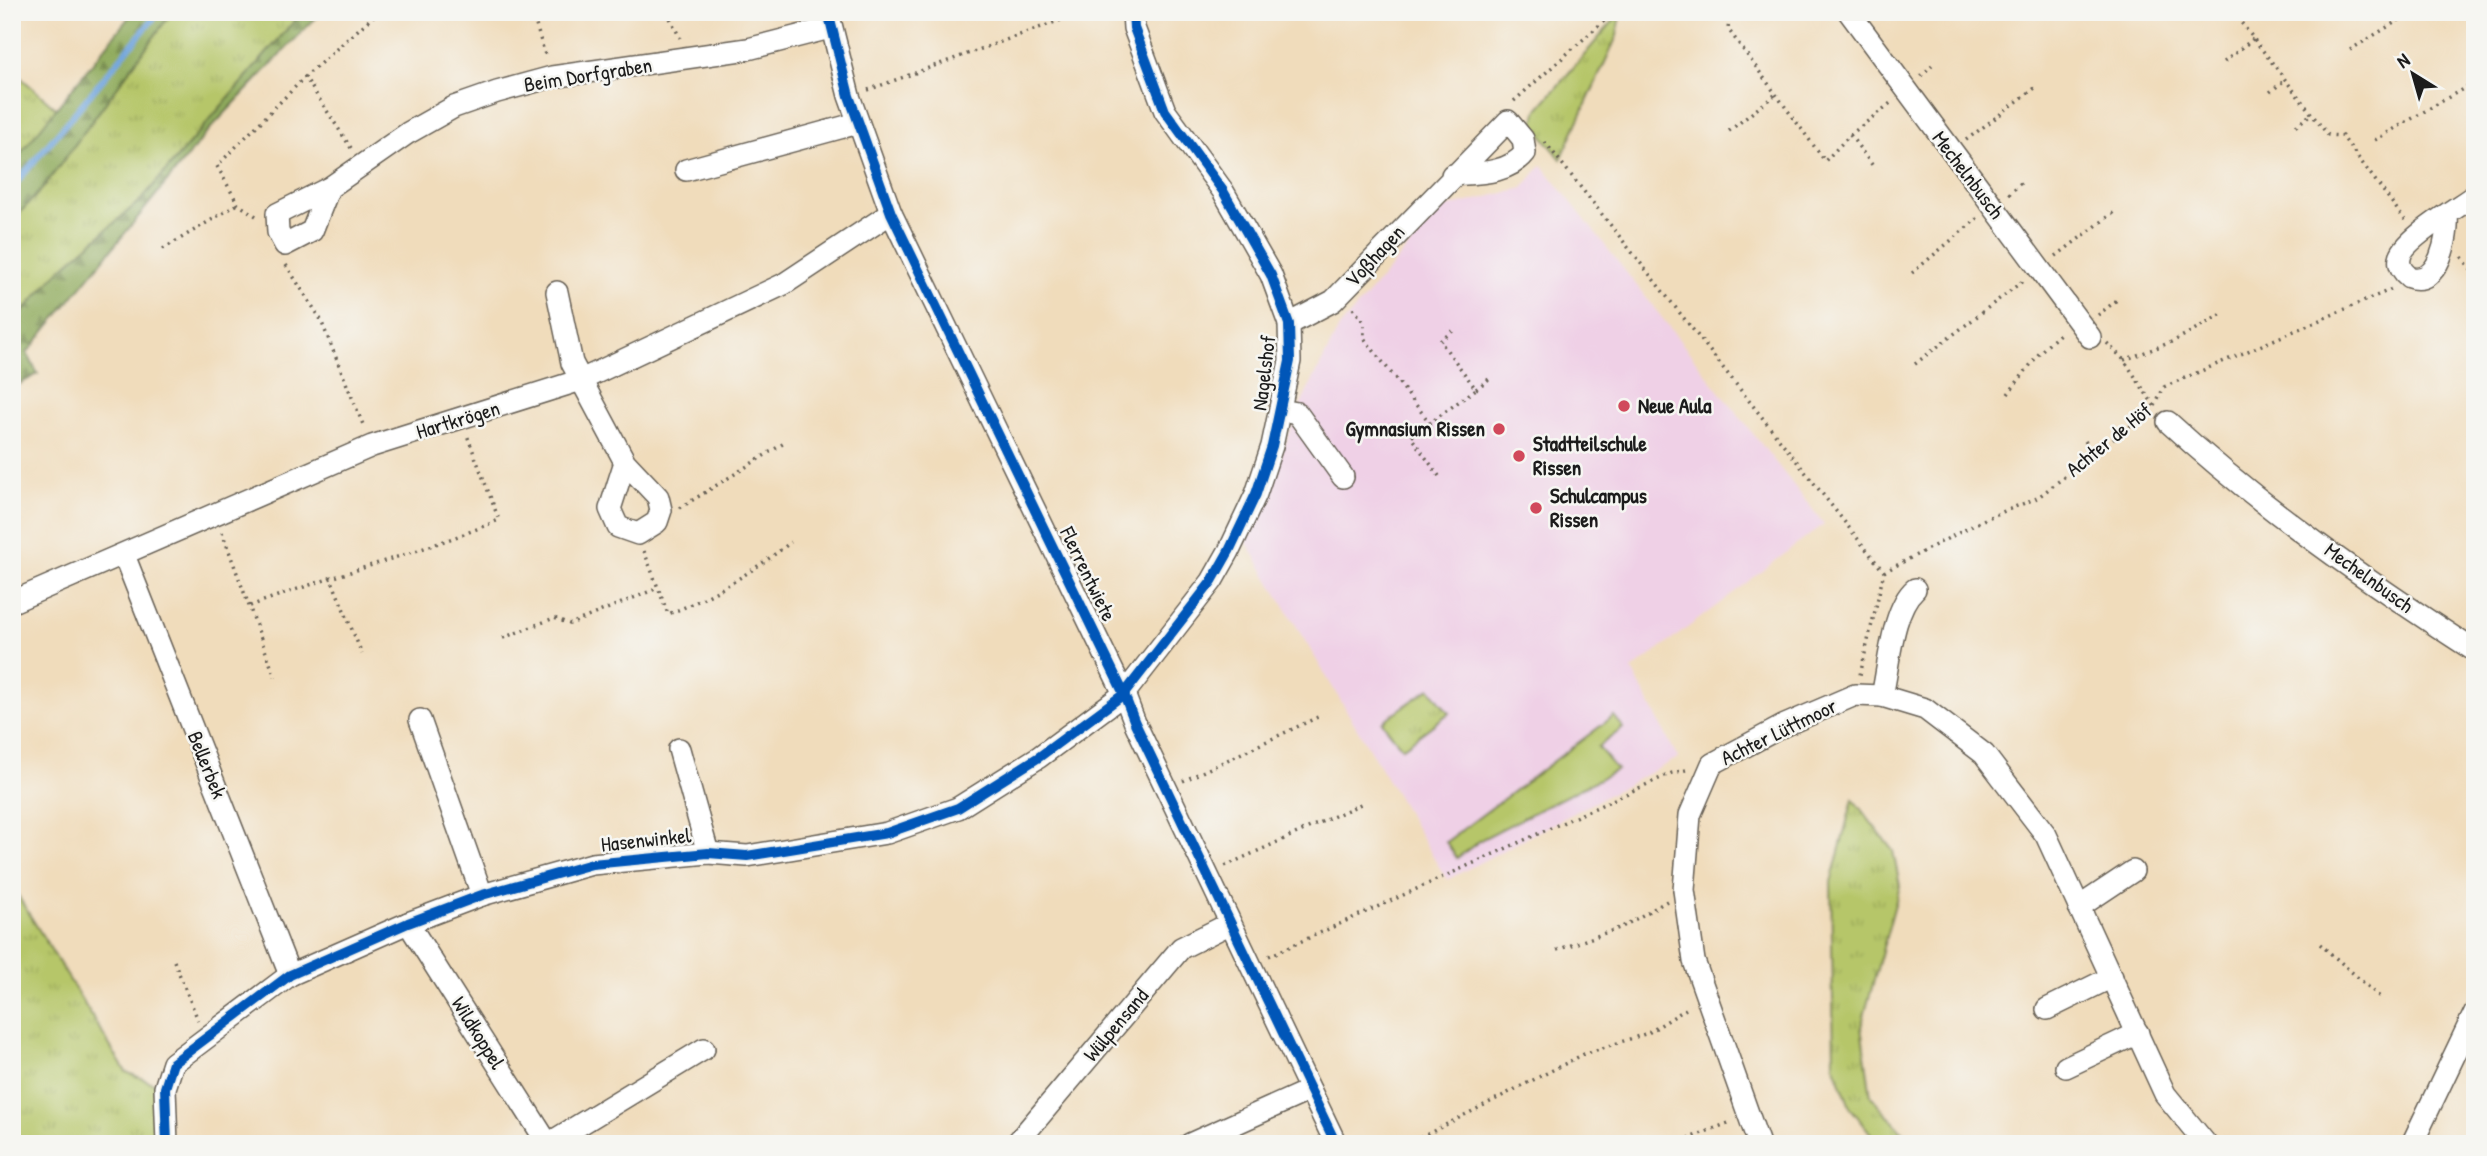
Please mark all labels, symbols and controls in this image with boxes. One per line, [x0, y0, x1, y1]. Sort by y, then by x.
north arrow [2378, 38, 2448, 108]
text: N [2391, 47, 2415, 74]
street label: Beim Dorfgraben [522, 50, 654, 99]
street label: Mechelnbusch [1926, 125, 2011, 225]
street label: Voßhagen [1338, 218, 1411, 293]
street label: Nagelshof [1245, 333, 1283, 412]
place label: Neue Aula [1638, 391, 1712, 420]
street label: Hartkrögen [413, 393, 503, 446]
street label: Achter de Höf [2060, 396, 2158, 483]
marker: Neue Aula [1616, 398, 1632, 414]
place label: Gymnasium Rissen [1345, 414, 1485, 444]
marker: Gymnasium Rissen [1491, 421, 1507, 437]
place label: Stadtteilschule Rissen [1533, 429, 1647, 482]
marker: Stadtteilschule Rissen [1511, 448, 1527, 464]
place label: Schulcampus Rissen [1550, 481, 1647, 534]
marker: Schulcampus Rissen [1528, 500, 1544, 516]
street label: Flerrentwiete [1053, 521, 1124, 626]
street label: Mechelnbusch [2319, 535, 2420, 620]
street label: Achter Lüttmoor [1716, 691, 1842, 772]
street label: Bellerbek [181, 727, 234, 803]
street label: Hasenwinkel [599, 820, 693, 859]
street label: Wülpensand [1076, 982, 1155, 1068]
street label: Wildkoppel [445, 991, 512, 1075]

